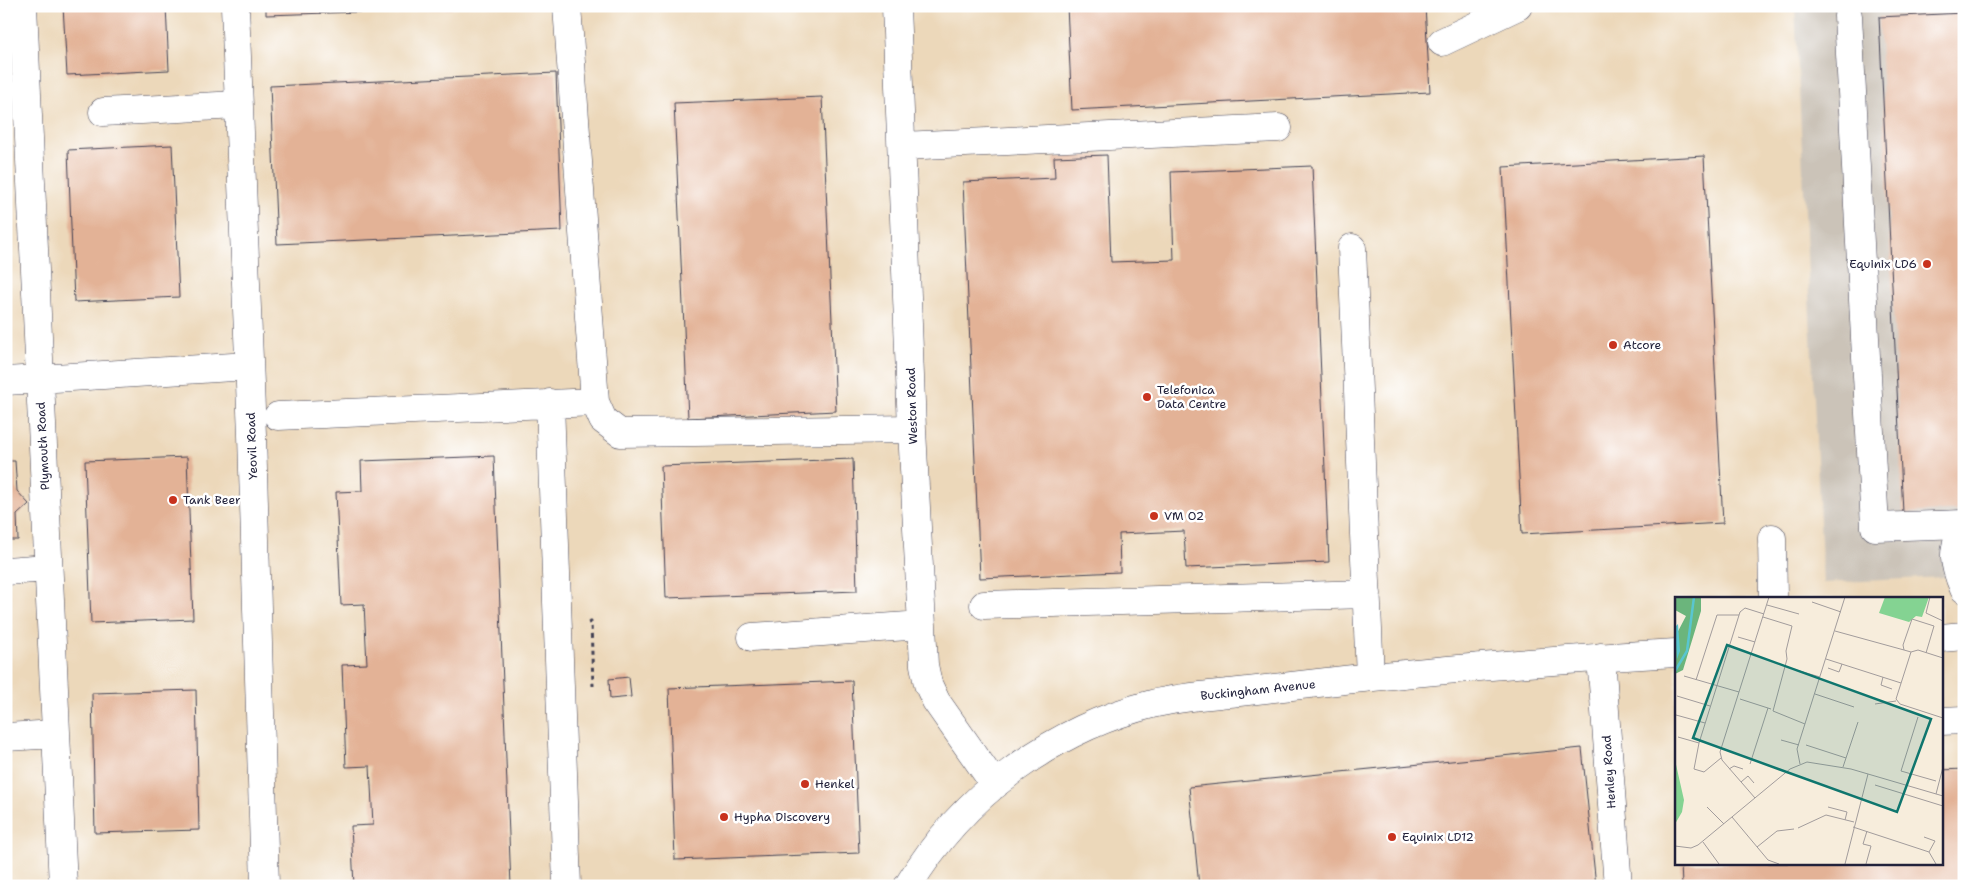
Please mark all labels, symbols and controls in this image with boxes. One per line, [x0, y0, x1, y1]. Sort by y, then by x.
place label: Equinix LD6 [1849, 256, 1917, 272]
marker: Equinix LD6 [1921, 258, 1933, 270]
place label: Atcore [1623, 337, 1661, 353]
marker: Atcore [1607, 339, 1619, 351]
street label: Weston Road [903, 367, 921, 445]
place label: Telefonica Data Centre [1157, 382, 1227, 412]
marker: Telefonica Data Centre [1141, 391, 1153, 403]
street label: Plymouth Road [33, 401, 53, 491]
street label: Yeovil Road [243, 412, 261, 480]
place label: Tank Beer [183, 492, 241, 508]
marker: Tank Beer [167, 494, 179, 506]
place label: VM O2 [1164, 508, 1204, 524]
marker: VM O2 [1148, 510, 1160, 522]
inset map [1675, 597, 1942, 864]
street label: Buckingham Avenue [1200, 676, 1317, 704]
street label: Henley Road [1598, 734, 1620, 809]
place label: Henkel [815, 776, 855, 792]
marker: Henkel [799, 778, 811, 790]
place label: Hypha Discovery [734, 809, 830, 825]
marker: Hypha Discovery [718, 811, 730, 823]
place label: Equinix LD12 [1402, 829, 1474, 845]
marker: Equinix LD12 [1386, 831, 1398, 843]

